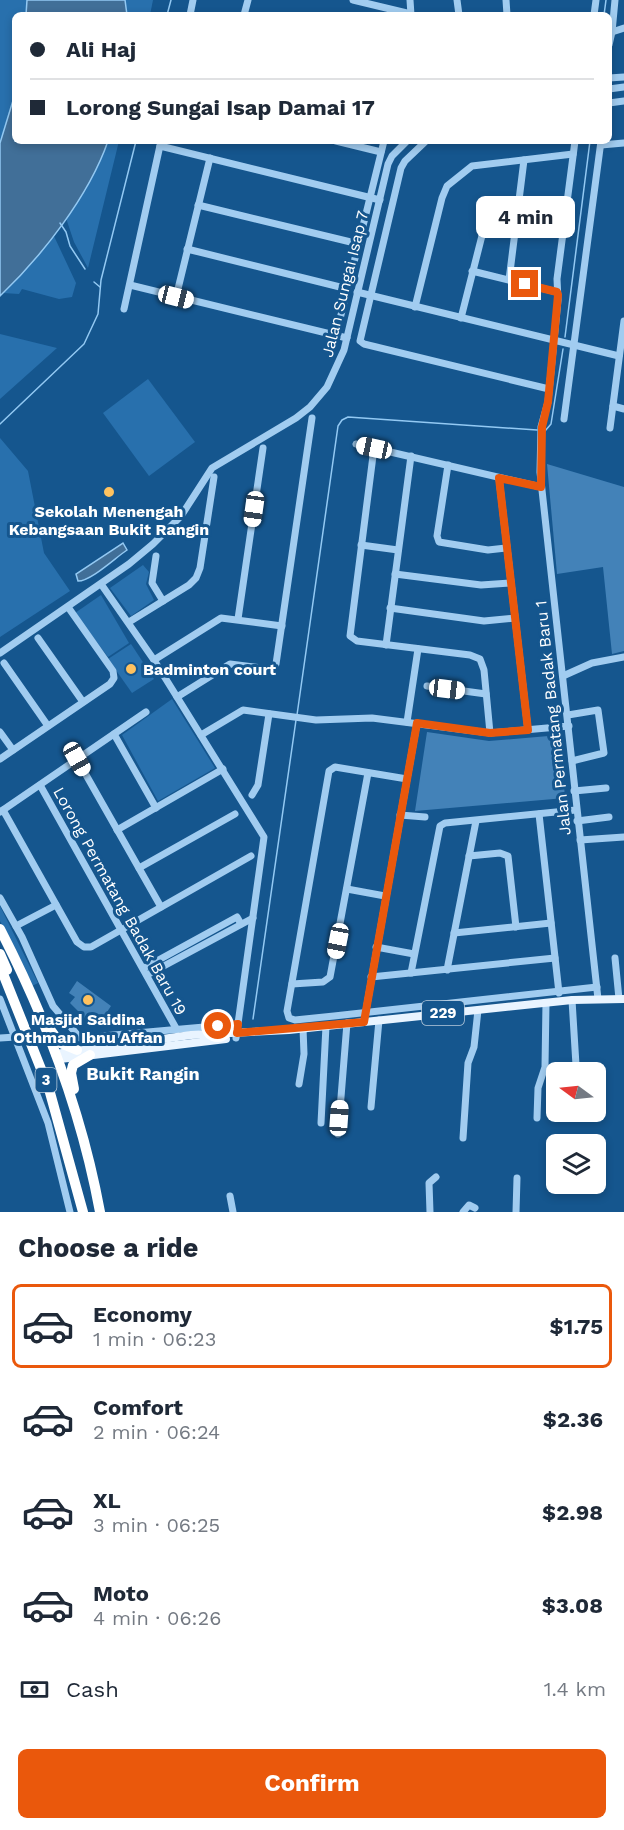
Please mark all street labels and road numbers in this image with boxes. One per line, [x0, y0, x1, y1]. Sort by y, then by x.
street label: Jalan Sungai Isap 7 [318, 209, 372, 359]
street label: Jalan Permatang Badak Baru 1 [531, 600, 575, 836]
street label: Lorong Permatang Badak Baru 19 [49, 784, 191, 1018]
road number: 229 [422, 1001, 464, 1025]
road number: 3 [36, 1068, 57, 1092]

